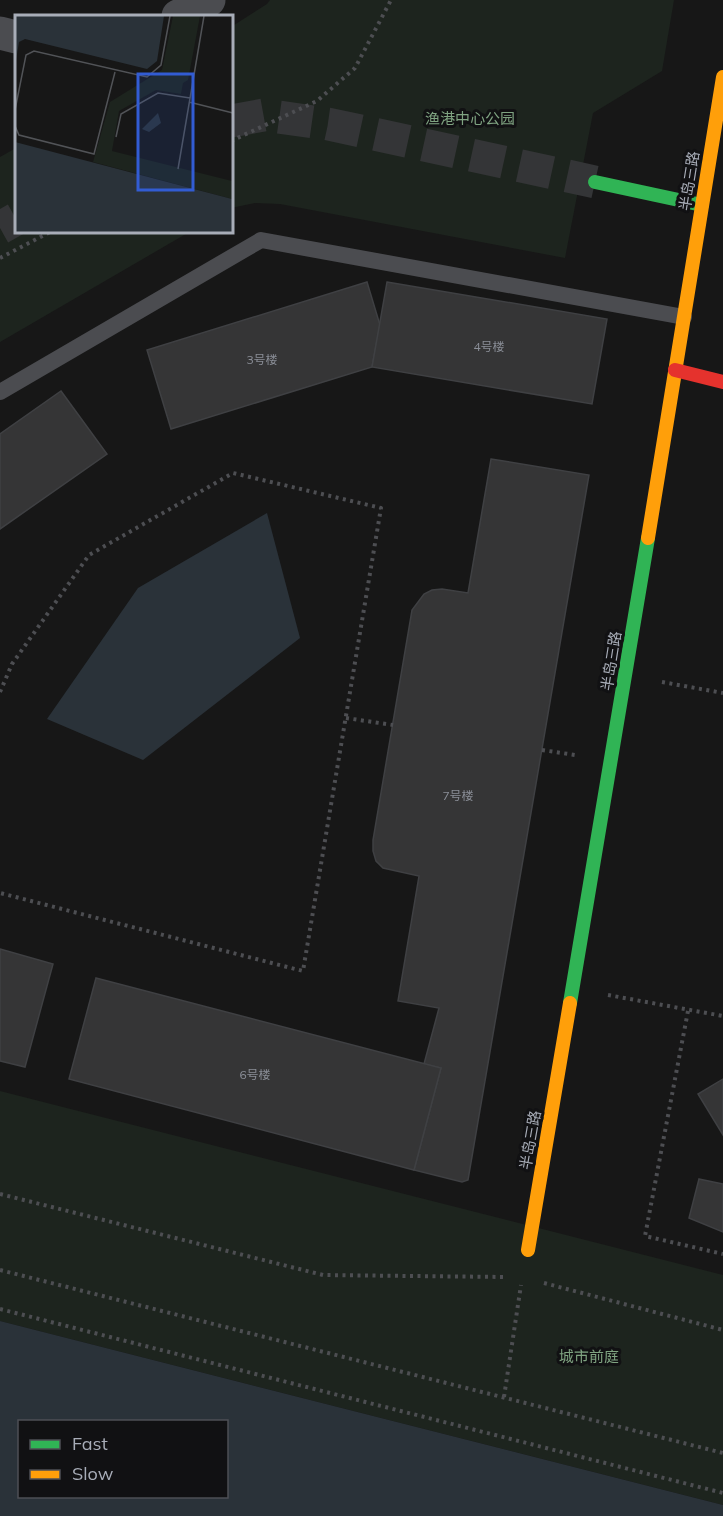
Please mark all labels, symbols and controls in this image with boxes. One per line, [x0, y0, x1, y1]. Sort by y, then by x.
inset map [15, 15, 232, 232]
park label: 渔港中心公园 [425, 109, 515, 128]
street label: 半岛三路 [675, 150, 703, 212]
house number: 4号楼 [473, 339, 505, 354]
house number: 3号楼 [246, 352, 278, 367]
street label: 半岛三路 [597, 630, 625, 692]
house number: 7号楼 [442, 788, 474, 803]
house number: 6号楼 [239, 1067, 271, 1082]
street label: 半岛三路 [515, 1109, 545, 1171]
park label: 城市前庭 [559, 1347, 619, 1366]
legend [18, 1420, 228, 1498]
text: Fast [72, 1432, 108, 1455]
text: Slow [72, 1462, 114, 1485]

